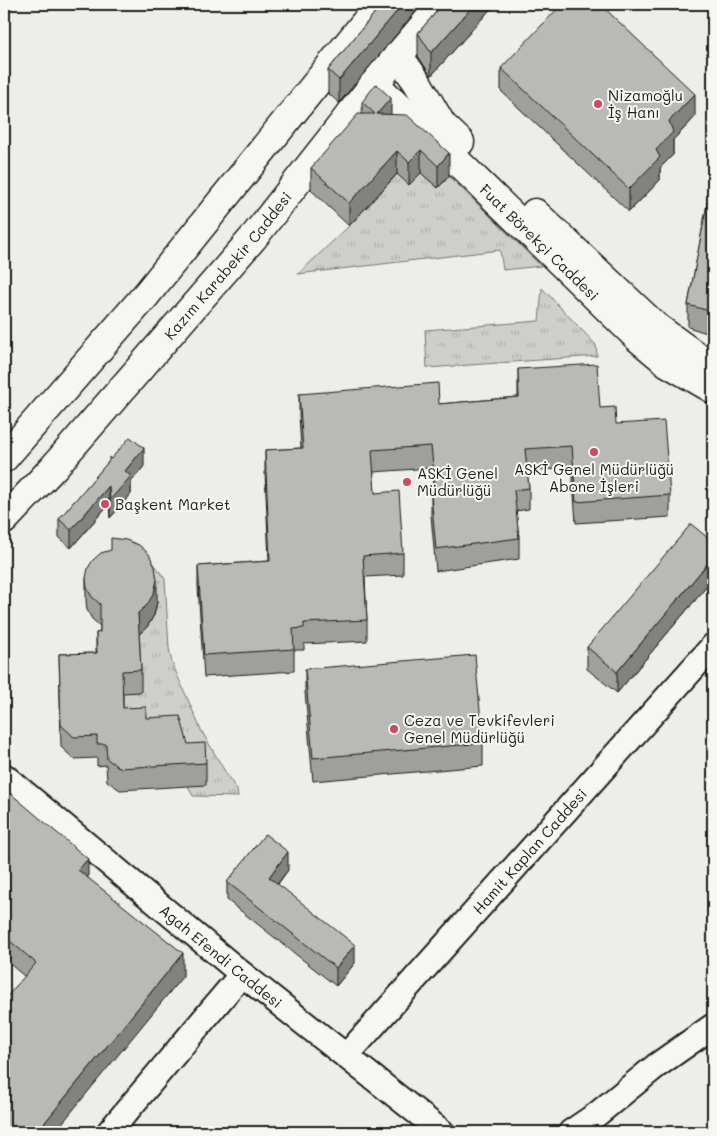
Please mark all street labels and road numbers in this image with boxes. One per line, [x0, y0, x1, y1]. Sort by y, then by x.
street label: Fuat Börekçi Caddesi [476, 179, 604, 305]
street label: Kazım Karabekir Caddesi [159, 187, 296, 344]
street label: Hamit Kaplan Caddesi [468, 784, 591, 918]
street label: Agah Efendi Caddesi [156, 900, 287, 1012]

